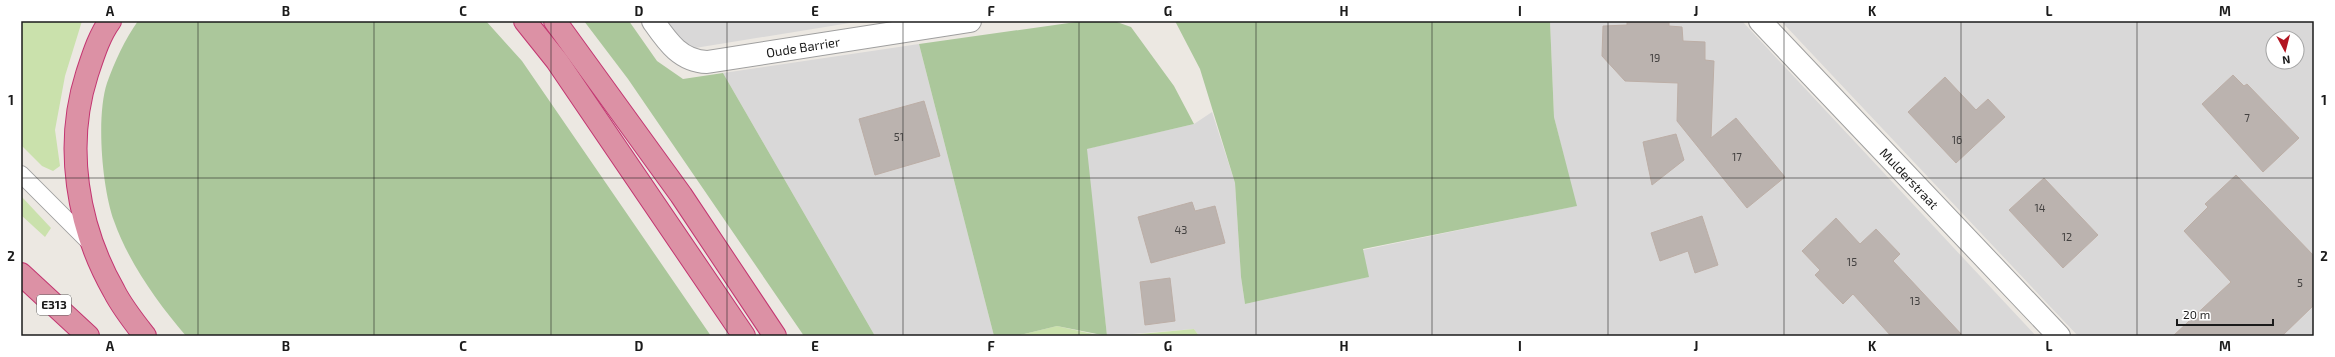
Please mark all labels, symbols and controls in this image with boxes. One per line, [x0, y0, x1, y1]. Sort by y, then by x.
text: A [106, 3, 115, 19]
text: B [282, 3, 290, 19]
text: C [459, 3, 467, 19]
text: D [635, 3, 644, 19]
text: E [811, 3, 819, 19]
text: F [987, 3, 995, 19]
text: G [1164, 3, 1172, 19]
text: H [1340, 3, 1349, 19]
text: I [1518, 3, 1522, 19]
text: J [1694, 3, 1698, 19]
text: K [1868, 3, 1877, 19]
text: L [2046, 3, 2053, 19]
text: M [2219, 3, 2231, 19]
north arrow [2265, 30, 2305, 70]
street label: Oude Barrier [765, 33, 841, 61]
house number: 19 [1650, 51, 1660, 64]
text: N [2281, 53, 2291, 67]
text: 1 [8, 92, 14, 108]
text: 1 [2321, 92, 2327, 108]
house number: 7 [2244, 111, 2250, 124]
house number: 51 [894, 130, 904, 143]
house number: 16 [1952, 133, 1962, 146]
street label: Mulderstraat [1877, 144, 1942, 212]
house number: 17 [1732, 150, 1742, 163]
house number: 14 [2034, 201, 2046, 214]
house number: 43 [1175, 223, 1187, 236]
house number: 12 [2062, 230, 2072, 243]
text: 2 [7, 248, 15, 264]
text: 2 [2320, 248, 2328, 264]
house number: 15 [1847, 255, 1857, 268]
house number: 5 [2297, 276, 2303, 289]
house number: 13 [1910, 294, 1920, 307]
road number: E313 [37, 295, 71, 315]
scale bar [2177, 301, 2273, 327]
text: 20 m [2183, 307, 2210, 321]
text: A [106, 338, 115, 354]
text: B [282, 338, 290, 354]
text: C [459, 338, 467, 354]
text: D [635, 338, 644, 354]
text: E [811, 338, 819, 354]
text: F [987, 338, 995, 354]
text: G [1164, 338, 1172, 354]
text: H [1340, 338, 1349, 354]
text: I [1518, 338, 1522, 354]
text: J [1694, 338, 1698, 354]
text: K [1868, 338, 1877, 354]
text: L [2046, 338, 2053, 354]
text: M [2219, 338, 2231, 354]

